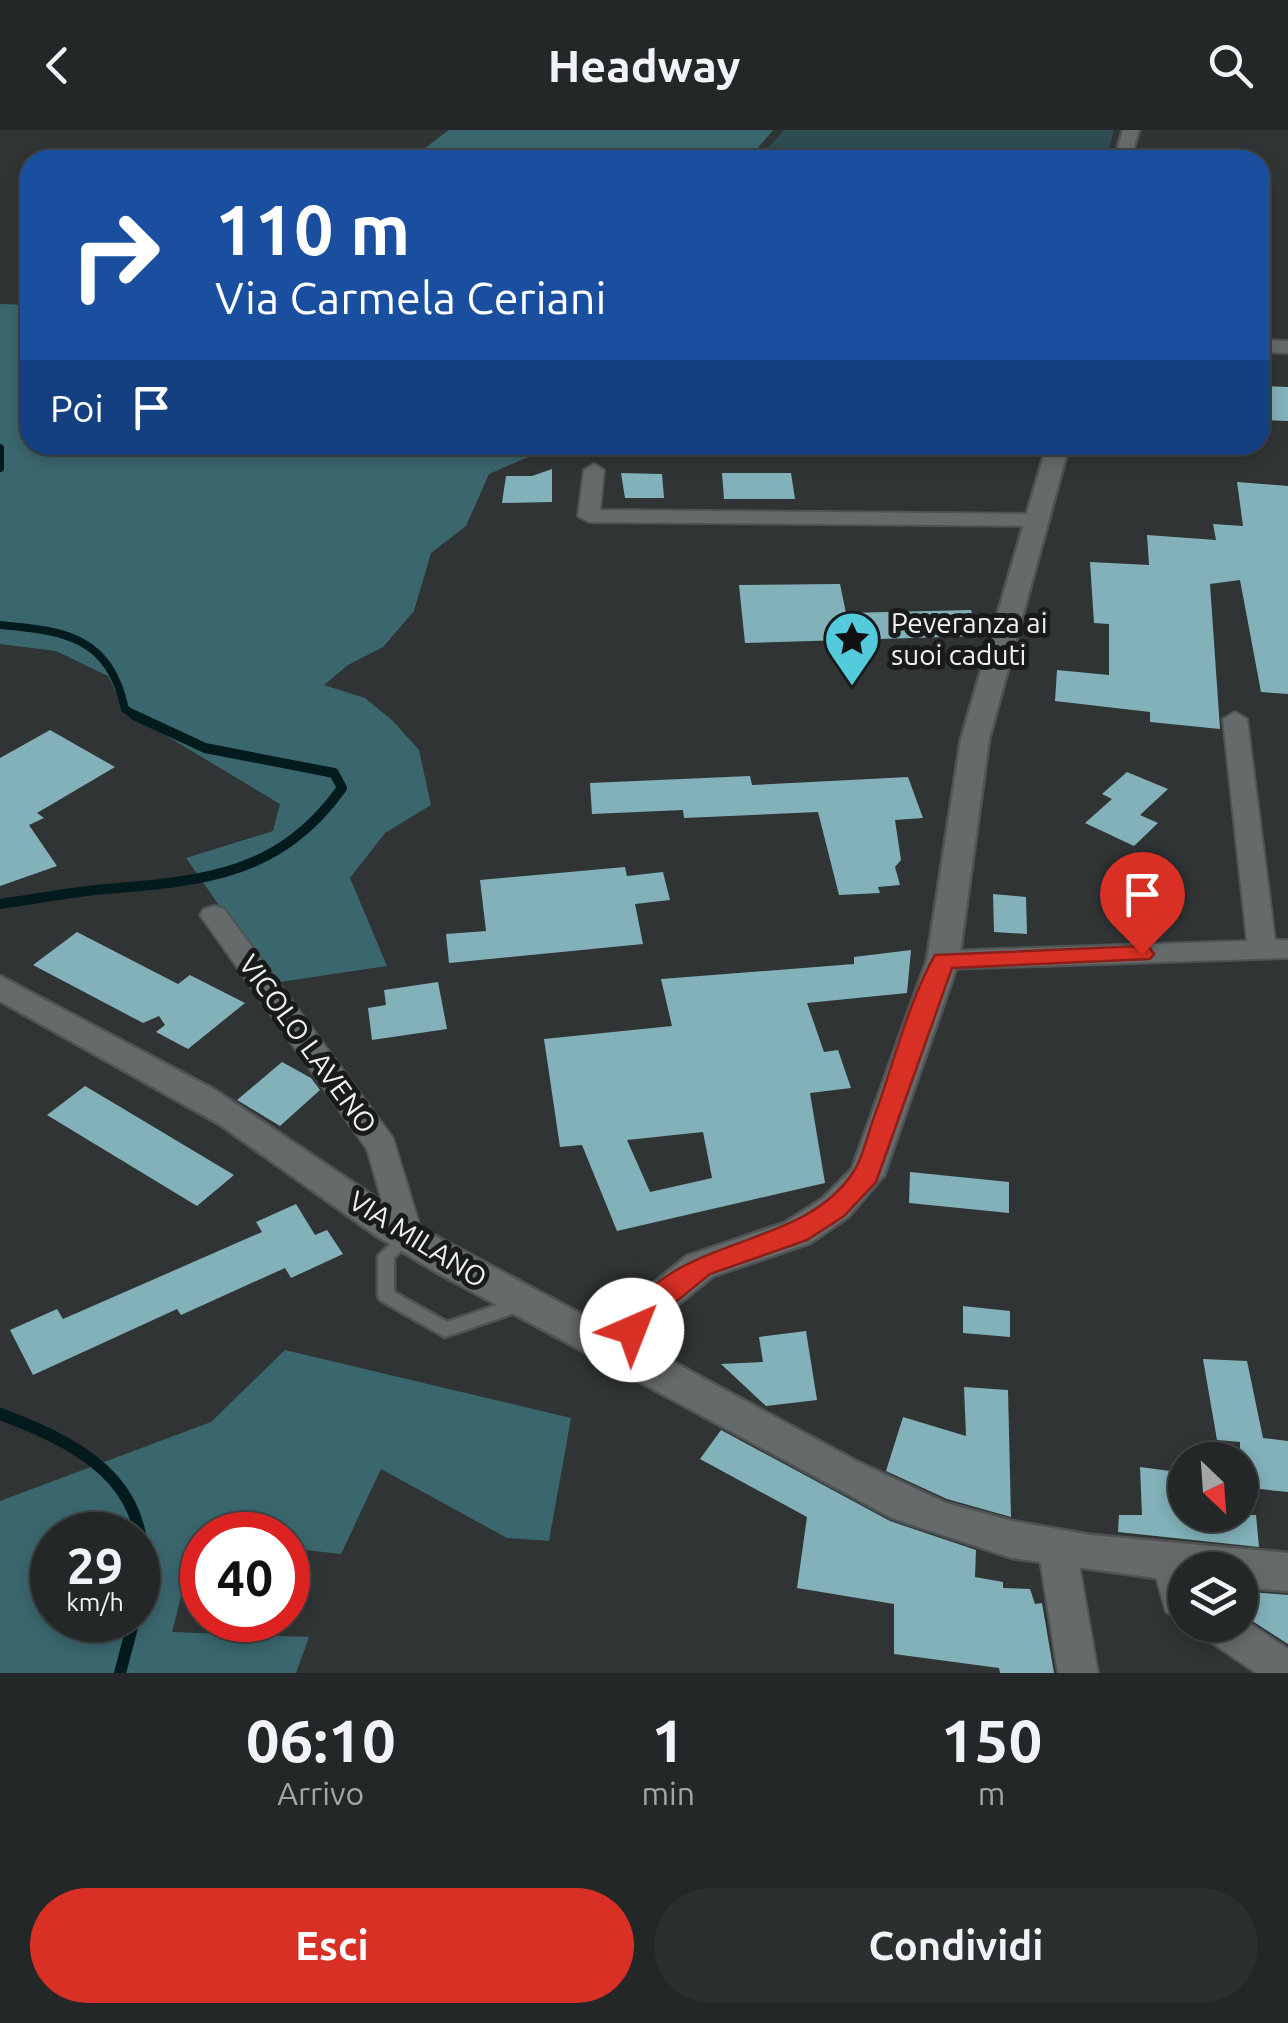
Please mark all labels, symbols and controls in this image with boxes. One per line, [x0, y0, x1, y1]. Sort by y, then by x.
icon: back [30, 38, 85, 93]
icon: search [1203, 38, 1258, 93]
text: Headway [548, 40, 740, 91]
icon: right [50, 190, 180, 320]
text: 110 m [215, 190, 410, 268]
text: Via Carmela Ceriani [215, 272, 606, 323]
icon: arrive [124, 380, 179, 435]
text: Poi [50, 387, 104, 429]
place label: Peveranza ai suoi caduti [891, 607, 1048, 670]
place icon: Peveranza ai suoi caduti [822, 609, 882, 688]
pin [1100, 852, 1185, 955]
icon: arrive [1115, 867, 1170, 922]
street label: VICOLO LAVENO [234, 949, 383, 1139]
street label: VIA MILANO [344, 1184, 493, 1293]
position arrow [580, 1278, 684, 1382]
north arrow [1168, 1442, 1258, 1532]
map controls [1168, 1442, 1258, 1642]
speed limit sign: 40 [180, 1512, 310, 1642]
text: 29 [67, 1537, 123, 1593]
button: layers [1168, 1552, 1258, 1642]
text: km/h [66, 1588, 124, 1616]
text: 06:10 [246, 1706, 396, 1773]
text: 1 [651, 1706, 685, 1773]
text: 150 [941, 1706, 1042, 1773]
text: Arrivo [277, 1775, 364, 1811]
text: min [641, 1775, 695, 1811]
text: m [978, 1775, 1005, 1811]
button: Esci [30, 1888, 634, 2003]
button: Condividi [654, 1888, 1258, 2003]

